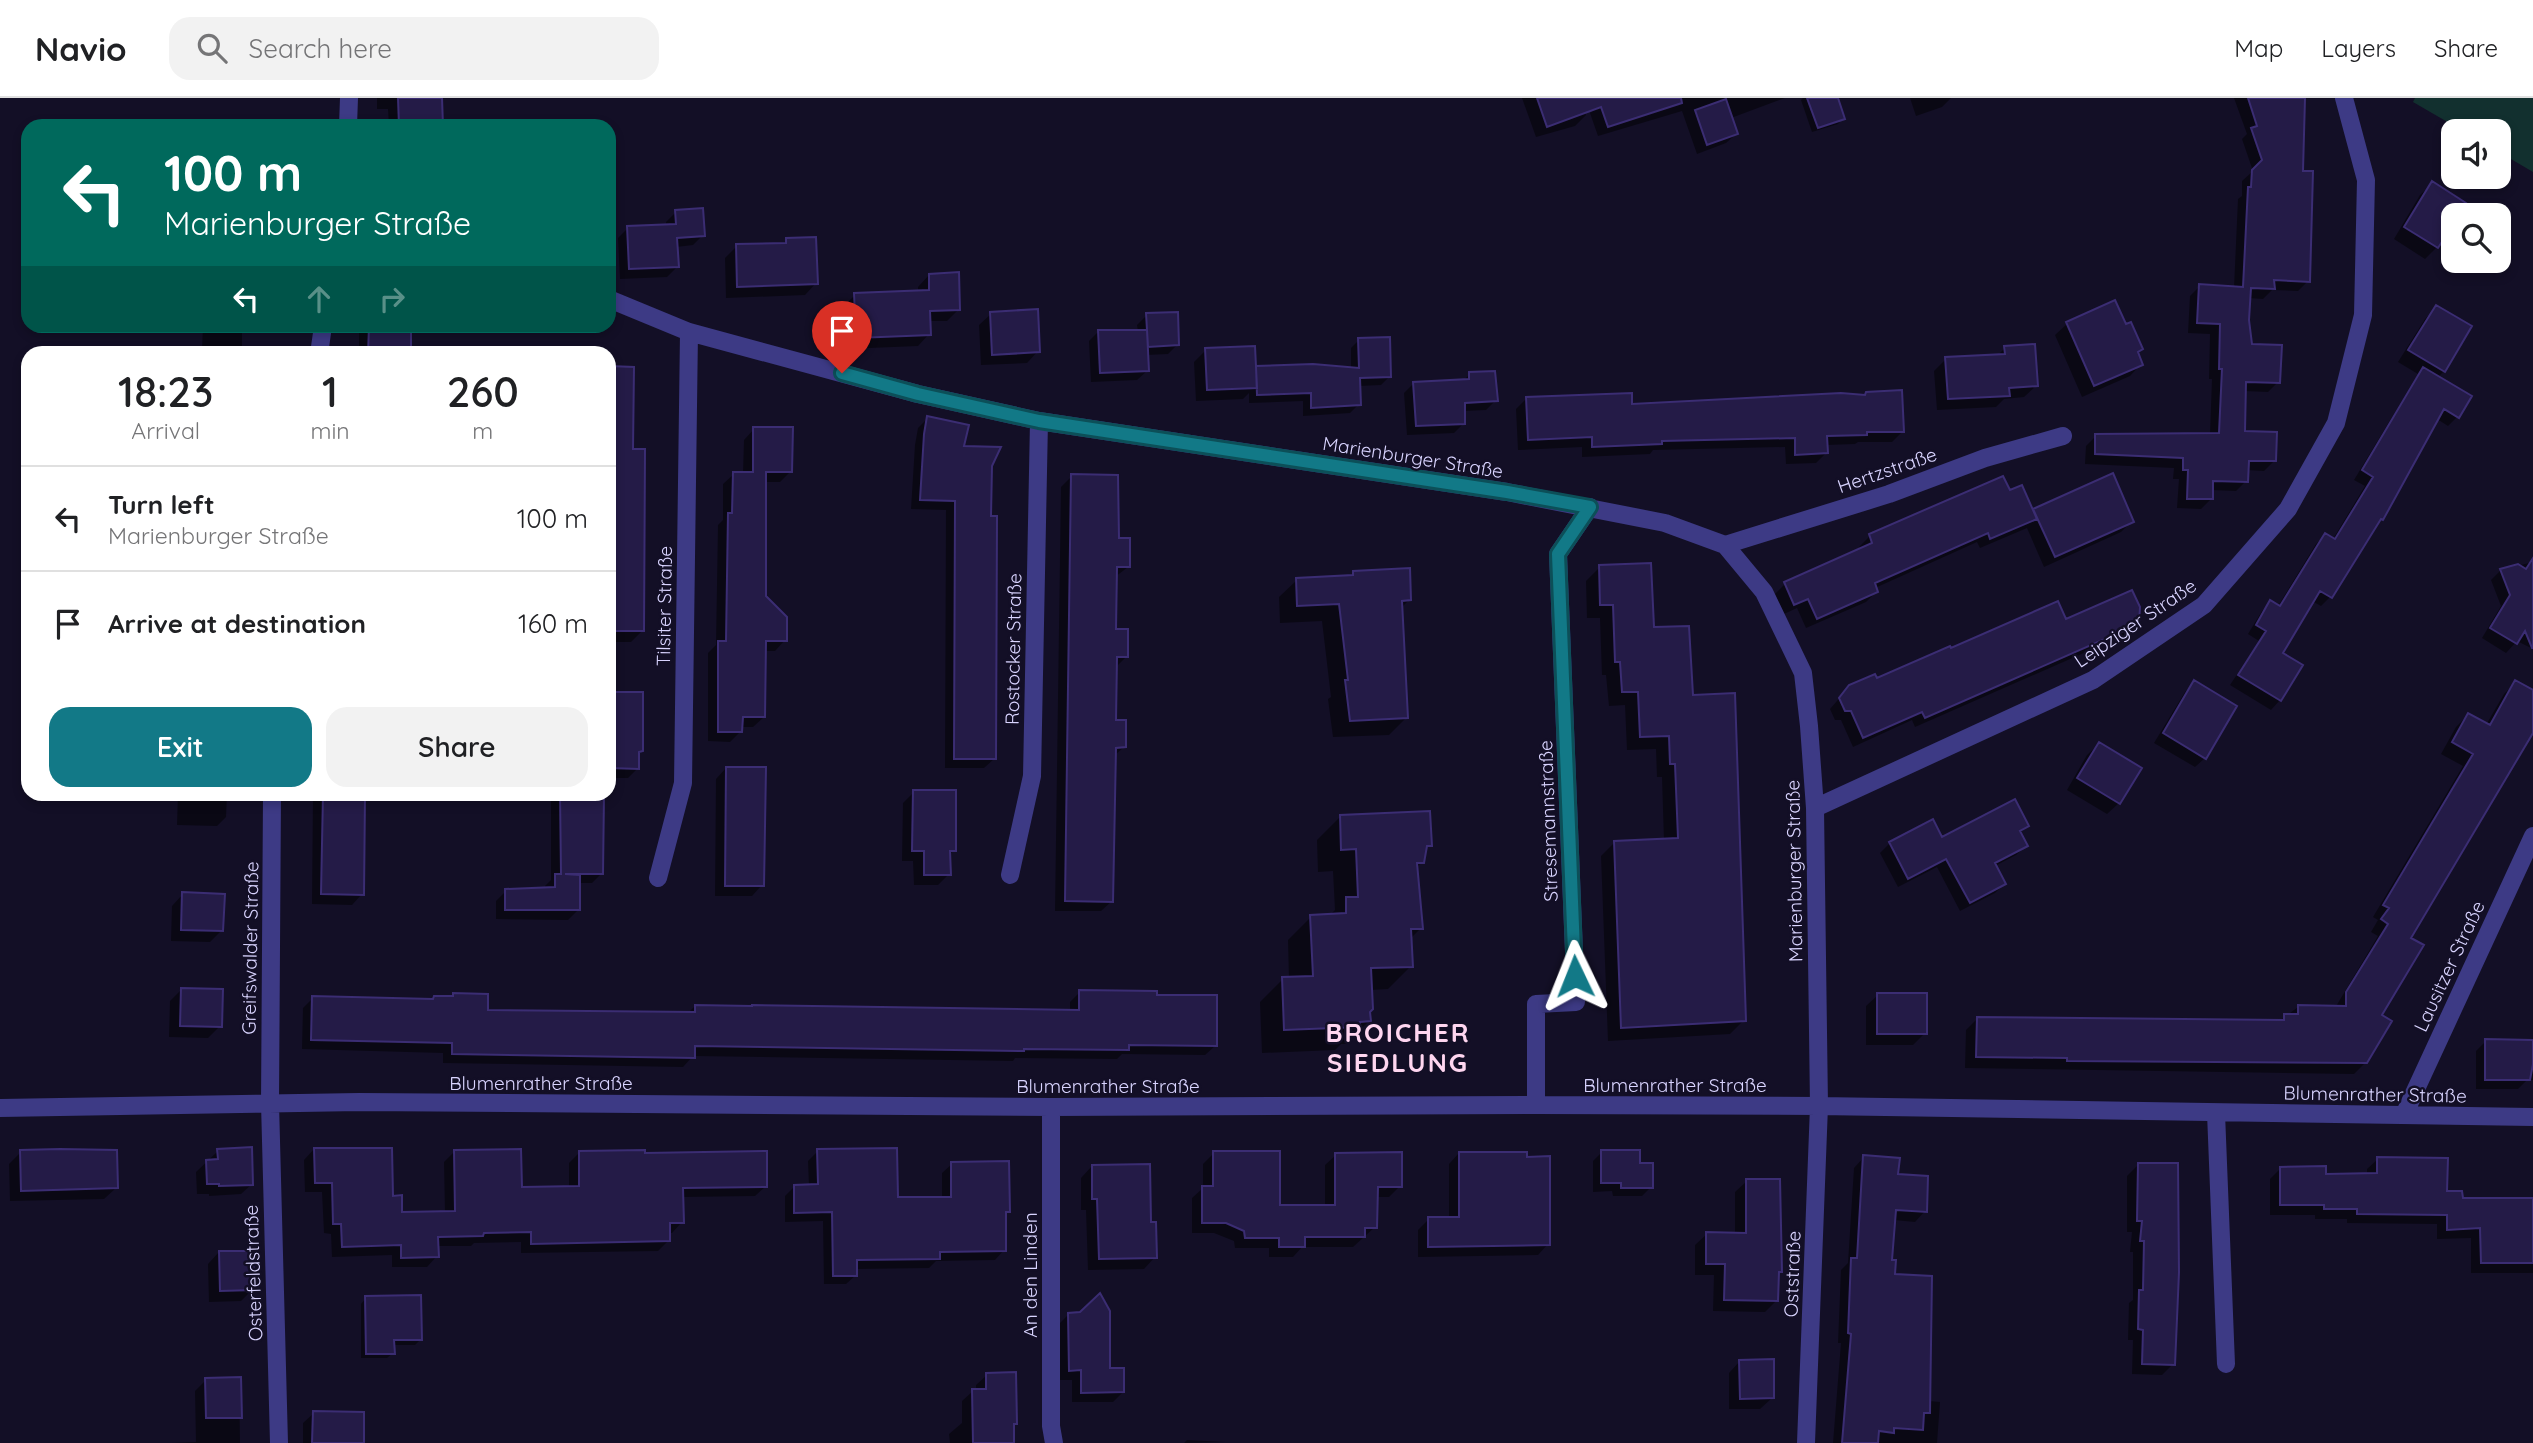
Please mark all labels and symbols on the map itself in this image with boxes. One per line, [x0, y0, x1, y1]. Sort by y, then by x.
pin [812, 301, 872, 373]
street label: Marienburger Straße [1321, 431, 1505, 483]
street label: Hertzstraße [1834, 442, 1940, 498]
street label: Tilsiter Straße [651, 546, 677, 666]
street label: Rostocker Straße [1000, 573, 1026, 725]
street label: Leipziger Straße [2069, 573, 2201, 673]
street label: Stresemannstraße [1533, 740, 1563, 902]
street label: Marienburger Straße [1780, 780, 1808, 962]
street label: Greifswalder Straße [236, 861, 264, 1035]
street label: Lausitzer Straße [2408, 897, 2490, 1035]
position arrow [1538, 939, 1612, 1013]
district label: BROICHER SIEDLUNG [1325, 1016, 1471, 1079]
street label: Blumenrather Straße [449, 1071, 633, 1095]
street label: Blumenrather Straße [1583, 1073, 1767, 1097]
street label: Blumenrather Straße [1016, 1074, 1200, 1098]
street label: Blumenrather Straße [2283, 1080, 2467, 1108]
street label: Osterfeldstraße [239, 1204, 267, 1342]
street label: An den Linden [1018, 1212, 1042, 1338]
street label: Oststraße [1778, 1230, 1806, 1318]

